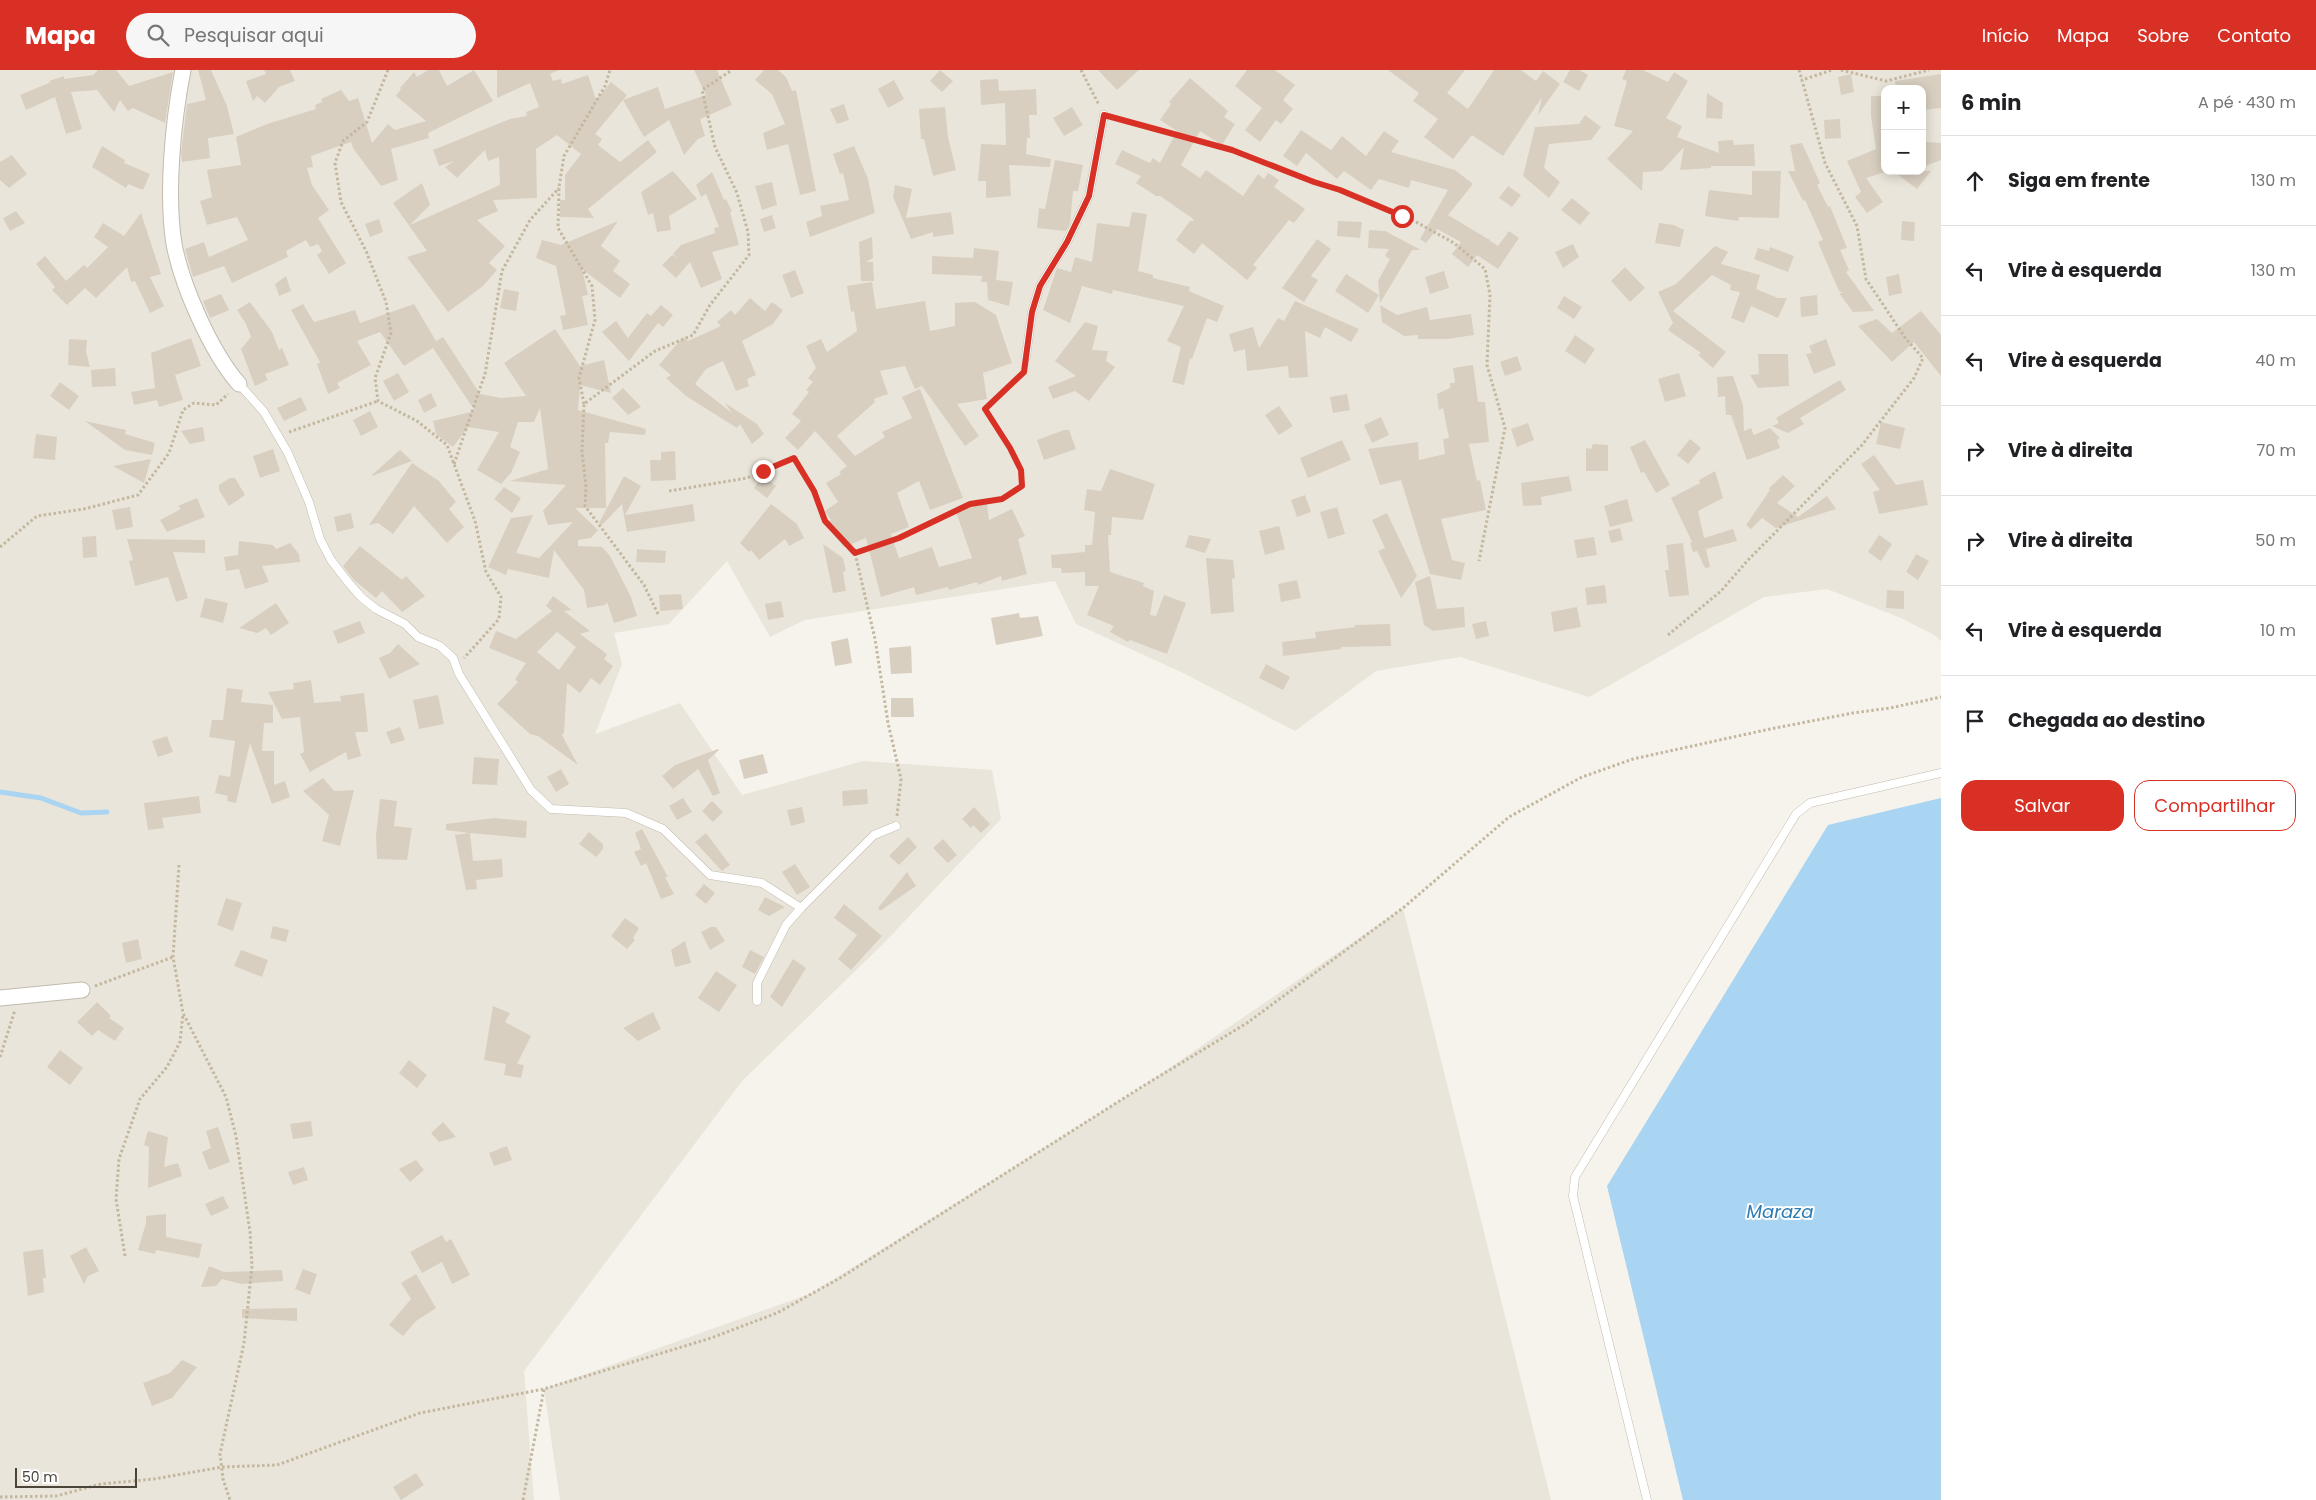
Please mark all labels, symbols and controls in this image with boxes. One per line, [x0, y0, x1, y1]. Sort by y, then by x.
search box [126, 13, 476, 58]
text: Mapa [25, 19, 96, 52]
icon: search [144, 21, 172, 49]
text: Pesquisar aqui [184, 22, 324, 49]
text: Início [1982, 23, 2029, 48]
text: Mapa [2057, 23, 2109, 48]
text: Sobre [2137, 23, 2189, 48]
text: Contato [2217, 23, 2291, 48]
map controls [1881, 85, 1926, 175]
button: + [1881, 85, 1926, 130]
text: 6 min [1961, 88, 2021, 117]
text: A pé · 430 m [2198, 91, 2296, 114]
button: − [1881, 130, 1926, 175]
icon: ahead [1961, 167, 1989, 195]
text: Siga em frente [2008, 167, 2150, 194]
text: 130 m [2251, 169, 2296, 192]
route start [1391, 205, 1414, 228]
icon: left [1961, 257, 1989, 285]
text: Vire à esquerda [2008, 257, 2162, 284]
text: 130 m [2251, 259, 2296, 282]
icon: left [1961, 347, 1989, 375]
text: Vire à esquerda [2008, 347, 2162, 374]
text: 40 m [2255, 349, 2296, 372]
icon: right [1961, 437, 1989, 465]
text: Vire à direita [2008, 437, 2133, 464]
text: 70 m [2256, 439, 2296, 462]
route end [752, 460, 775, 483]
icon: right [1961, 527, 1989, 555]
text: Vire à direita [2008, 527, 2133, 554]
text: 50 m [2255, 529, 2296, 552]
icon: left [1961, 617, 1989, 645]
text: Vire à esquerda [2008, 617, 2162, 644]
text: 10 m [2260, 619, 2296, 642]
icon: arrive [1961, 707, 1989, 735]
text: Chegada ao destino [2008, 707, 2205, 734]
button: Salvar [1961, 780, 2124, 831]
button: Compartilhar [2134, 780, 2296, 831]
water label: Maraza [1747, 1199, 1813, 1224]
scale bar [15, 1465, 138, 1488]
text: 50 m [22, 1467, 58, 1487]

